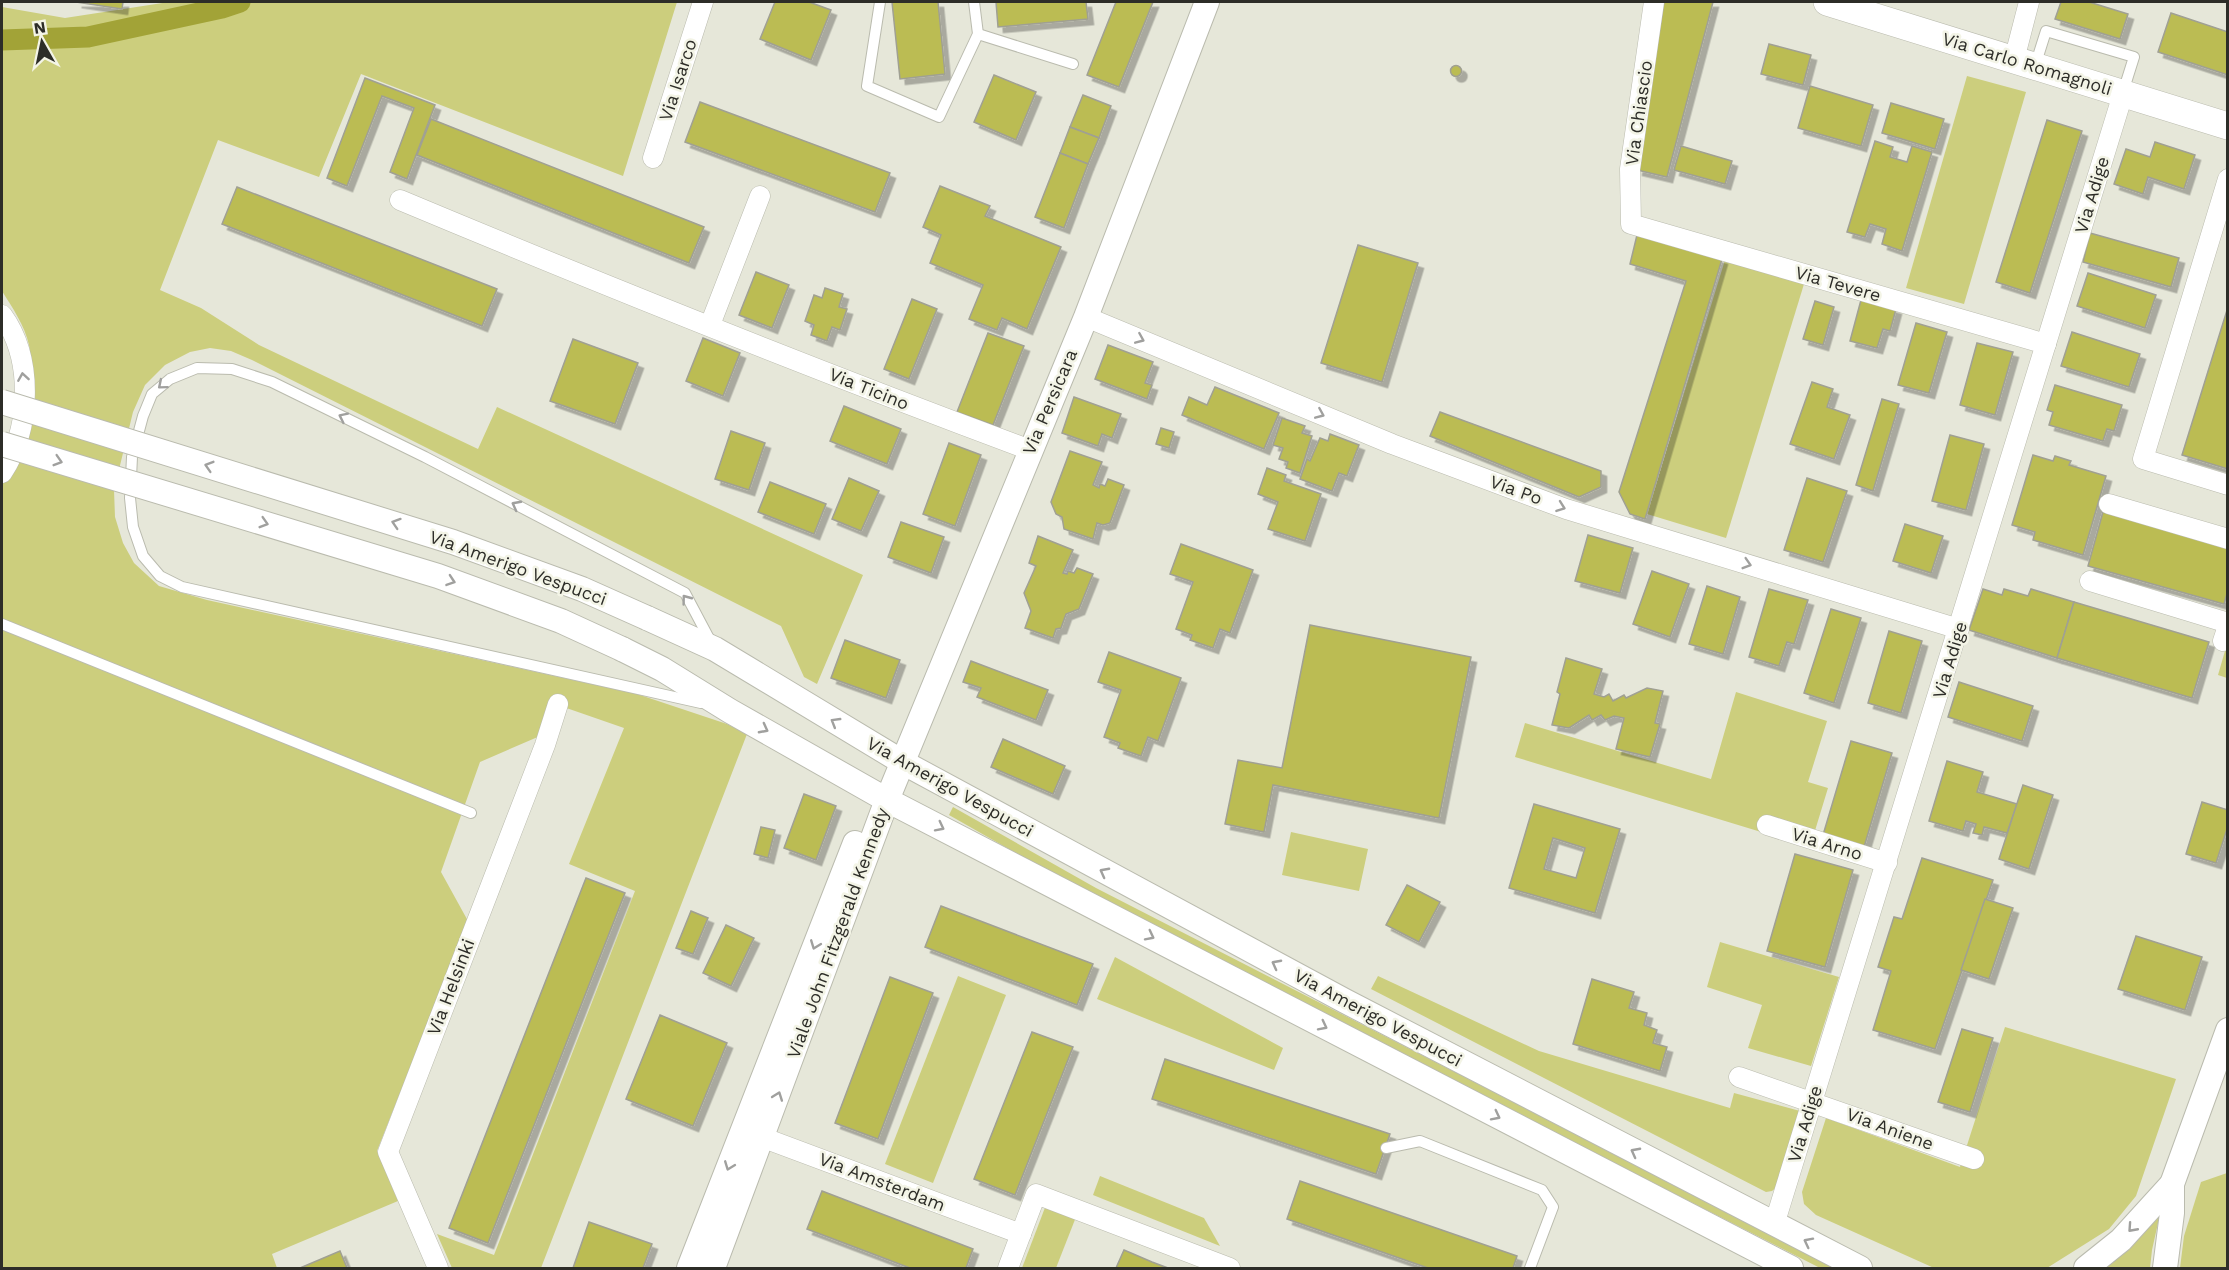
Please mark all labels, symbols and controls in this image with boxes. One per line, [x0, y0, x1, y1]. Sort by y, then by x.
north arrow [12, 12, 72, 72]
text: N [32, 17, 47, 38]
street label: Via Carlo Romagnoli [1940, 28, 2115, 99]
street label: Via Isarco [654, 36, 701, 124]
street label: Via Chiascio [1621, 59, 1656, 167]
street label: Via Adige [2070, 154, 2113, 236]
street label: Via Tevere [1793, 261, 1883, 306]
one-way arrow [1133, 332, 1144, 344]
street label: Via Persicara [1018, 346, 1081, 458]
street label: Via Ticino [826, 363, 912, 414]
one-way arrow [18, 373, 30, 382]
one-way arrow [158, 378, 169, 389]
one-way arrow [1314, 407, 1325, 419]
one-way arrow [338, 412, 349, 424]
one-way arrow [52, 454, 62, 466]
one-way arrow [205, 461, 215, 473]
street label: Via Po [1487, 470, 1545, 509]
one-way arrow [1555, 499, 1565, 512]
one-way arrow [512, 501, 523, 512]
one-way arrow [258, 516, 269, 528]
one-way arrow [391, 518, 402, 530]
street label: Via Amerigo Vespucci [427, 526, 610, 609]
one-way arrow [1741, 557, 1752, 569]
one-way arrow [445, 573, 456, 586]
one-way arrow [682, 595, 693, 606]
street label: Via Adige [1928, 619, 1971, 701]
one-way arrow [831, 718, 841, 730]
one-way arrow [758, 722, 768, 733]
street label: Via Amerigo Vespucci [863, 732, 1037, 841]
street label: Viale John Fitzgerald Kennedy [782, 804, 893, 1061]
one-way arrow [933, 820, 944, 831]
street label: Via Arno [1789, 823, 1865, 864]
one-way arrow [1100, 868, 1111, 879]
one-way arrow [1144, 929, 1154, 940]
street label: Via Helsinki [422, 936, 479, 1038]
one-way arrow [809, 939, 822, 950]
one-way arrow [1272, 960, 1282, 971]
street label: Via Amerigo Vespucci [1291, 964, 1466, 1071]
one-way arrow [1317, 1019, 1327, 1030]
street label: Via Adige [1783, 1083, 1826, 1165]
one-way arrow [770, 1091, 783, 1101]
street label: Via Aniene [1844, 1103, 1937, 1154]
one-way arrow [1490, 1109, 1500, 1120]
street label: Via Amsterdam [816, 1148, 948, 1215]
one-way arrow [1630, 1148, 1641, 1159]
one-way arrow [724, 1160, 736, 1171]
one-way arrow [2128, 1221, 2139, 1232]
one-way arrow [1803, 1238, 1814, 1249]

